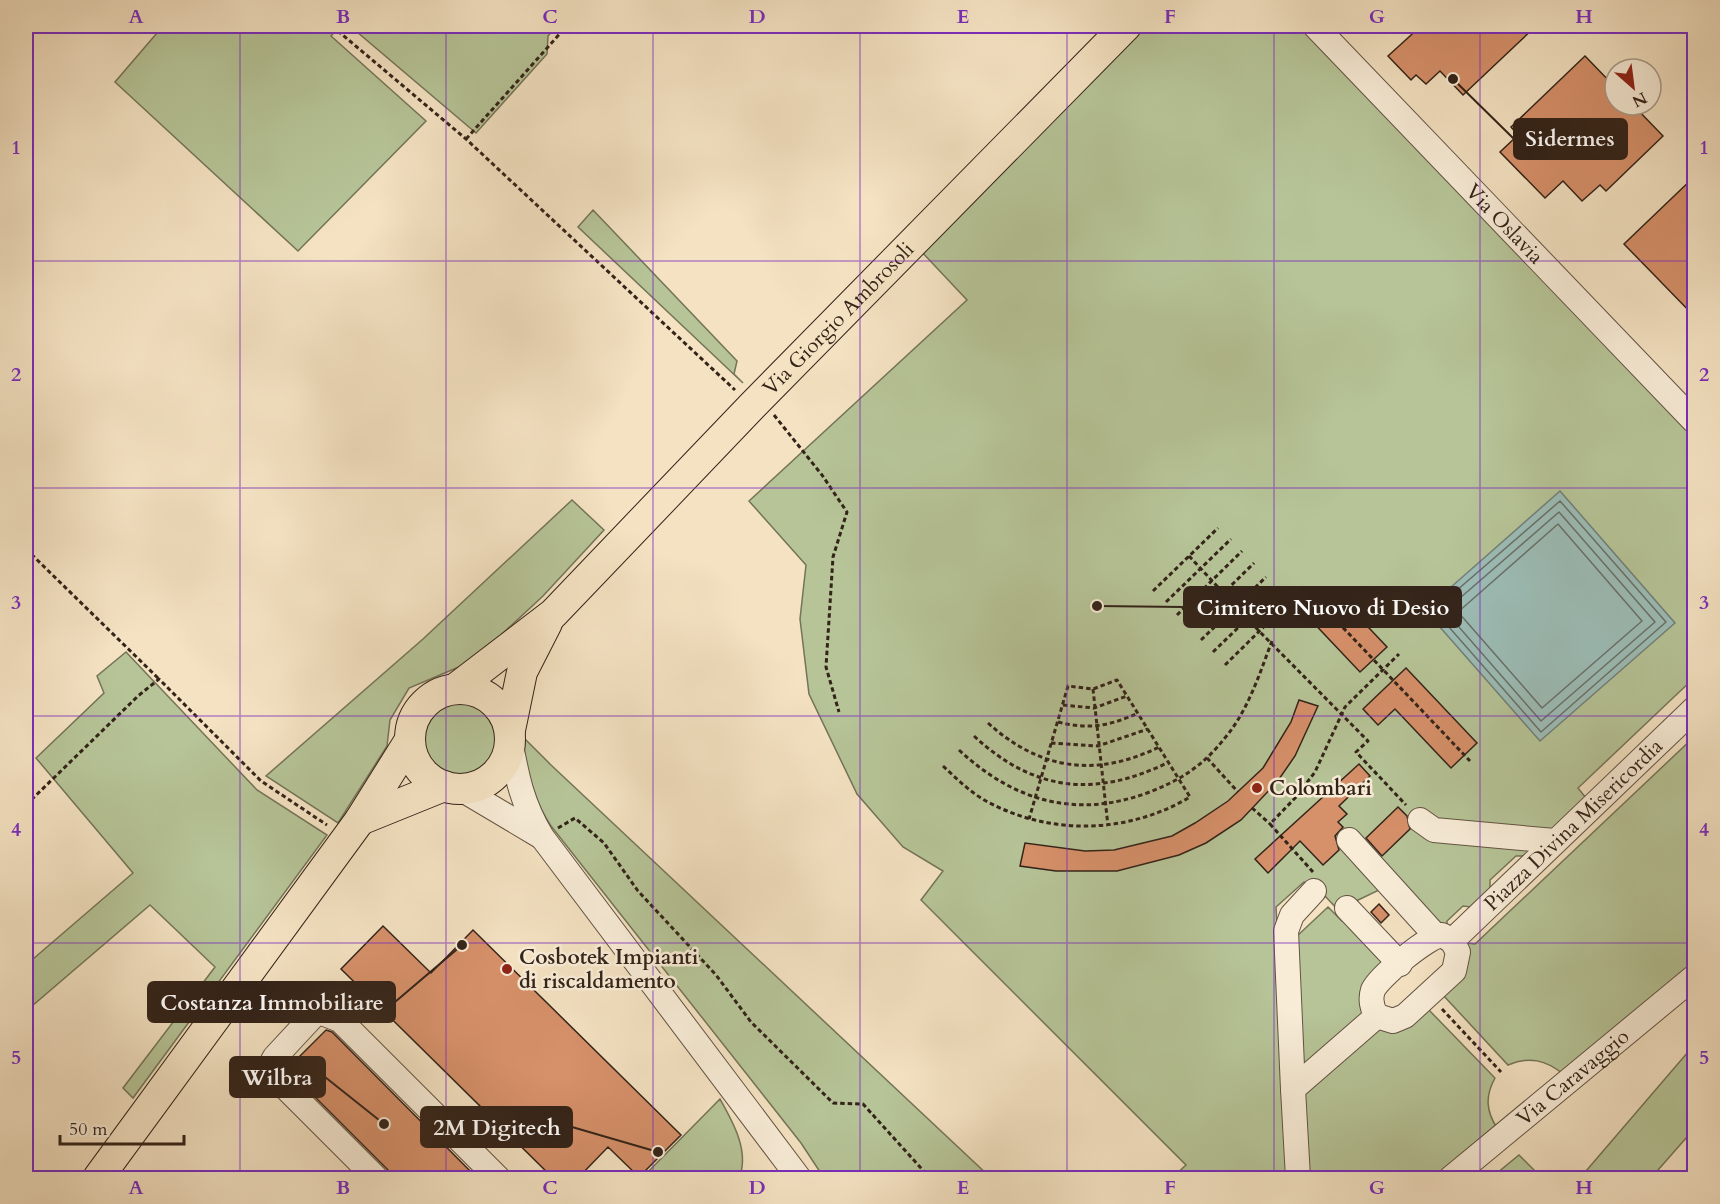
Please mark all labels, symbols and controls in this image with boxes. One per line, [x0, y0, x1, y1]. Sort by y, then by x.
text: A [128, 3, 144, 30]
text: B [336, 3, 350, 30]
text: C [542, 3, 558, 30]
text: D [748, 3, 766, 30]
text: E [957, 3, 969, 30]
text: F [1164, 3, 1176, 30]
text: G [1369, 3, 1385, 30]
text: H [1575, 3, 1593, 30]
north arrow [1603, 57, 1663, 117]
text: N [1628, 86, 1651, 112]
callout: Sidermes [1514, 119, 1627, 159]
text: Sidermes [1525, 124, 1615, 154]
text: 1 [11, 134, 21, 161]
text: 1 [1699, 134, 1709, 161]
street label: Via Oslavia [1459, 177, 1550, 271]
street label: Via Giorgio Ambrosoli [756, 236, 921, 402]
text: 2 [11, 361, 21, 388]
text: 2 [1699, 361, 1709, 388]
callout: Cimitero Nuovo di Desio [1184, 587, 1461, 627]
text: 3 [11, 589, 21, 616]
text: 3 [1699, 589, 1709, 616]
text: Cimitero Nuovo di Desio [1197, 593, 1450, 623]
street label: Piazza Divina Misericordia [1478, 732, 1669, 918]
place label: Colombari [1269, 774, 1372, 803]
marker: Colombari [1250, 781, 1264, 795]
text: 4 [11, 816, 21, 843]
text: 4 [1699, 816, 1709, 843]
place label: Cosbotek Impianti di riscaldamento [519, 943, 699, 996]
marker: Cosbotek Impianti di riscaldamento [500, 962, 514, 976]
callout: Costanza Immobiliare [148, 982, 395, 1022]
text: Costanza Immobiliare [160, 988, 384, 1018]
street label: Via Caravaggio [1510, 1022, 1636, 1133]
text: 5 [11, 1044, 21, 1071]
text: 5 [1699, 1044, 1709, 1071]
callout: Wilbra [230, 1057, 325, 1097]
text: Wilbra [241, 1063, 312, 1093]
callout: 2M Digitech [421, 1107, 572, 1147]
scale bar [60, 1108, 184, 1146]
text: 2M Digitech [433, 1113, 561, 1143]
text: 50 m [69, 1117, 108, 1142]
text: A [128, 1174, 144, 1201]
text: B [336, 1174, 350, 1201]
text: C [542, 1174, 558, 1201]
text: D [748, 1174, 766, 1201]
text: E [957, 1174, 969, 1201]
text: F [1164, 1174, 1176, 1201]
text: G [1369, 1174, 1385, 1201]
text: H [1575, 1174, 1593, 1201]

